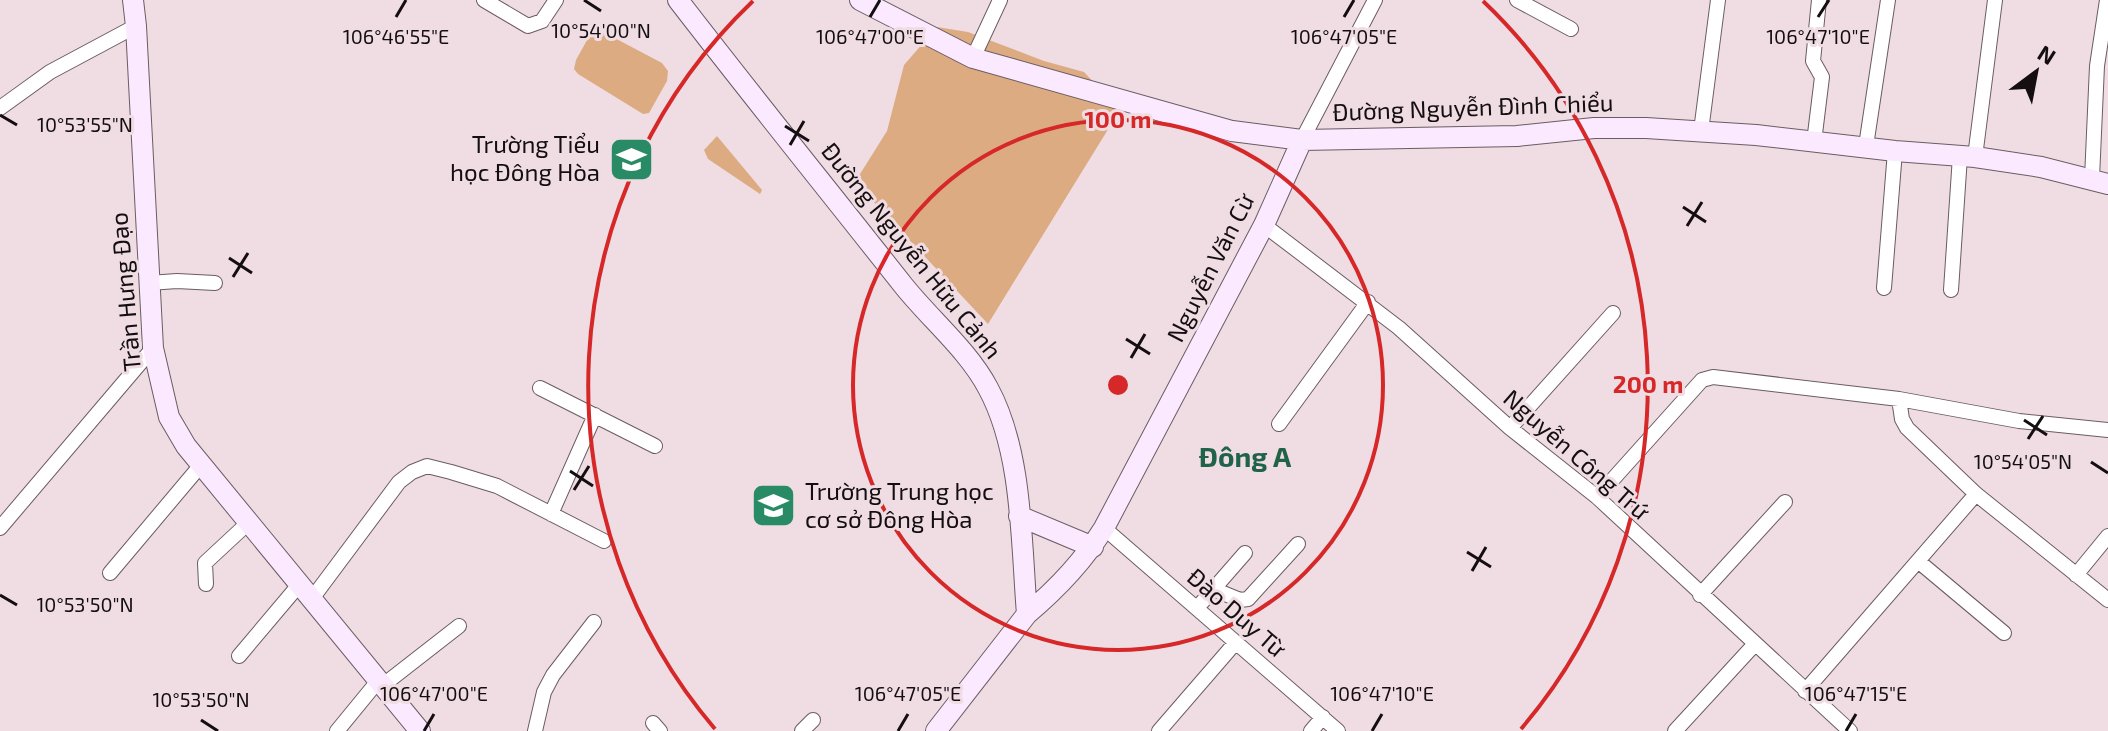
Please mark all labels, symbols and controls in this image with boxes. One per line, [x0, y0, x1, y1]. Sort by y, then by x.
text: 10°54'00"N [551, 18, 651, 42]
text: 106°46'55"E [343, 24, 449, 48]
text: 106°47'00"E [816, 24, 924, 48]
text: 106°47'05"E [1291, 24, 1397, 48]
text: 106°47'10"E [1766, 24, 1870, 48]
north arrow [1996, 32, 2076, 112]
text: N [2034, 39, 2061, 69]
street label: Đường Nguyễn Đình Chiểu [1332, 87, 1614, 126]
text: 100 m [1085, 104, 1151, 133]
text: 10°53'55"N [37, 112, 133, 136]
place label: Trường Tiểu học Đông Hòa [450, 129, 600, 186]
school or university icon: Trường Tiểu học Đông Hòa [607, 135, 655, 183]
street label: Đường Nguyễn Hữu Cảnh [816, 136, 1008, 364]
street label: Nguyễn Văn Cừ [1160, 188, 1260, 346]
street label: Trần Hưng Đạo [103, 211, 146, 373]
text: 200 m [1613, 369, 1683, 398]
centre of rings [1104, 371, 1132, 399]
street label: Nguyễn Công Trứ [1498, 383, 1656, 526]
district label: Đông A [1199, 439, 1292, 473]
text: 10°54'05"N [1974, 449, 2072, 473]
place label: Trường Trung học cơ sở Đông Hòa [805, 476, 994, 533]
school or university icon: Trường Trung học cơ sở Đông Hòa [750, 482, 798, 530]
street label: Đào Duy Từ [1182, 561, 1293, 663]
text: 10°53'50"N [36, 592, 134, 616]
text: 106°47'00"E [380, 681, 488, 705]
text: 106°47'05"E [855, 681, 961, 705]
text: 106°47'10"E [1330, 681, 1434, 705]
text: 106°47'15"E [1805, 681, 1907, 705]
text: 10°53'50"N [152, 687, 250, 711]

